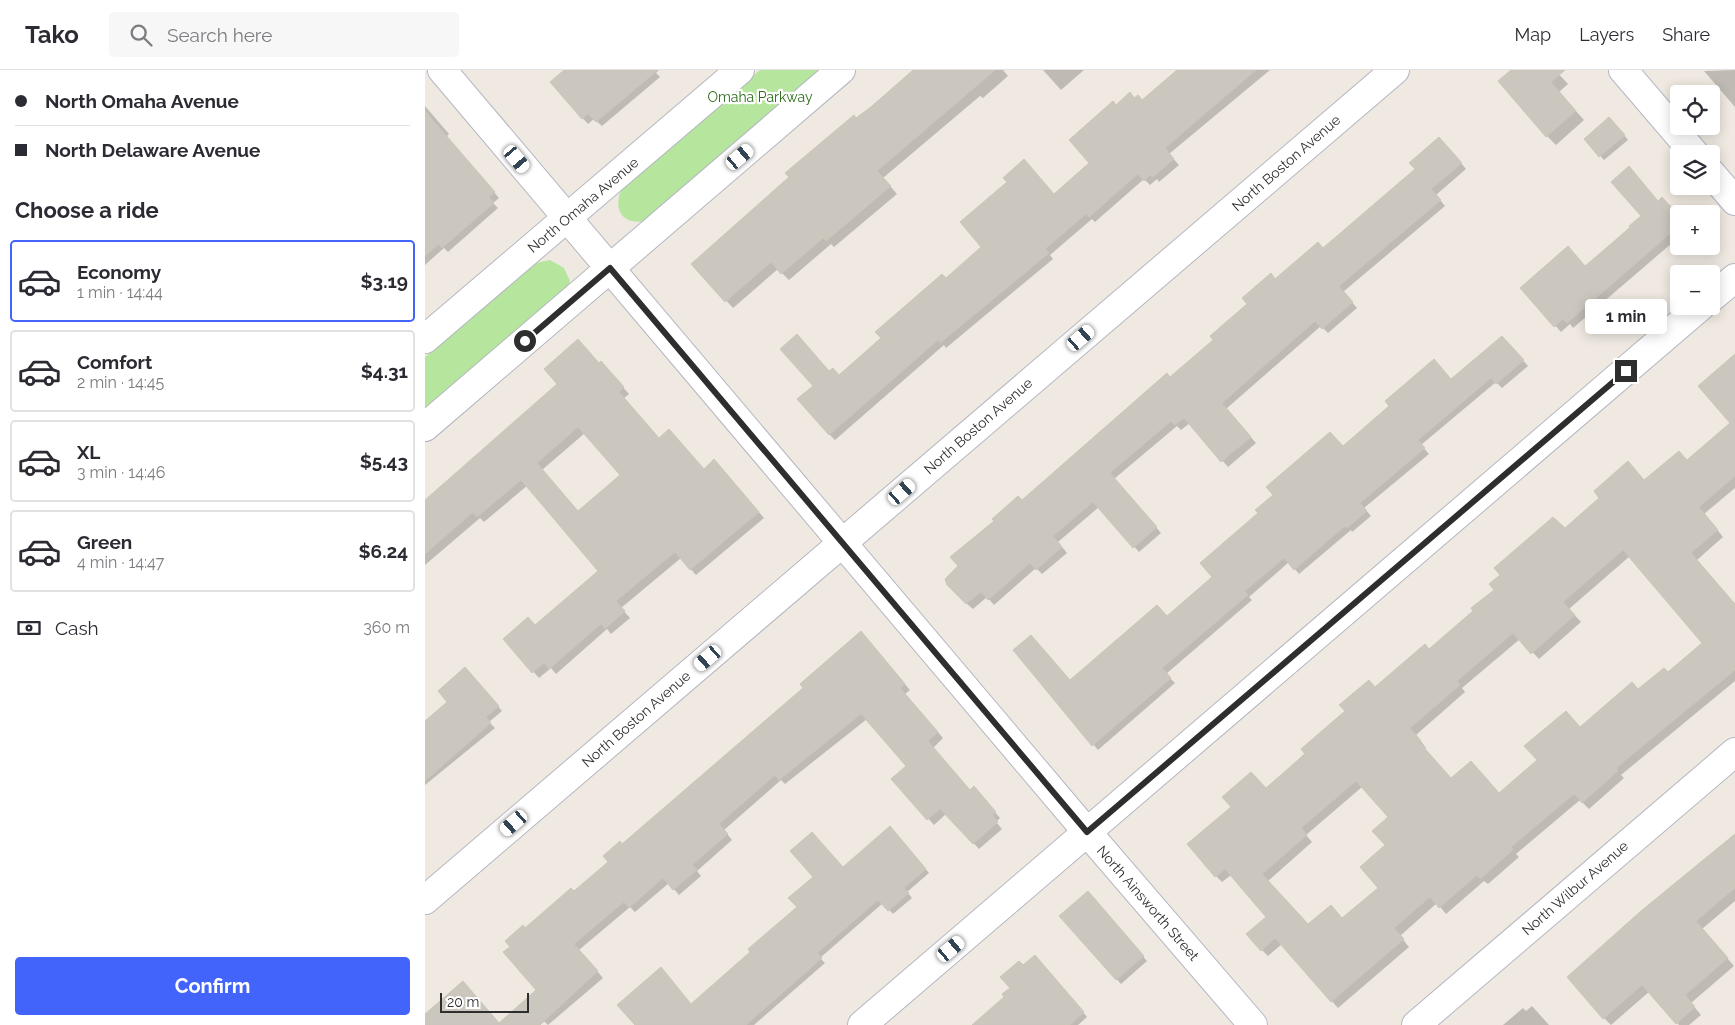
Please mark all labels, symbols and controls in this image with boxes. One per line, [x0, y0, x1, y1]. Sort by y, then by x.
search box [109, 12, 459, 57]
text: Tako [25, 20, 79, 49]
icon: search [127, 21, 155, 49]
text: Search here [167, 24, 272, 46]
text: Map [1515, 24, 1551, 45]
text: Layers [1579, 24, 1634, 45]
text: Share [1662, 24, 1710, 45]
map controls [1670, 85, 1720, 315]
button: locate [1670, 85, 1720, 135]
park label: Omaha Parkway [707, 89, 813, 105]
text: North Omaha Avenue [45, 90, 239, 112]
street label: North Boston Avenue [1229, 112, 1343, 214]
text: North Delaware Avenue [45, 139, 260, 161]
car [723, 142, 756, 172]
car [501, 143, 532, 175]
button: layers [1670, 145, 1720, 195]
street label: North Omaha Avenue [524, 154, 642, 256]
text: Choose a ride [15, 197, 159, 223]
button: + [1670, 205, 1720, 255]
icon: car [17, 259, 62, 304]
text: Economy [77, 261, 161, 283]
button: − [1670, 265, 1720, 315]
text: $3.19 [361, 270, 408, 292]
text: 1 min · 14:44 [77, 283, 163, 302]
callout: 1 min [1585, 298, 1667, 334]
text: 1 min [1606, 307, 1646, 326]
car [1064, 322, 1097, 354]
route start [514, 330, 536, 352]
icon: car [17, 349, 62, 394]
text: Comfort [77, 351, 152, 373]
text: $4.31 [361, 360, 408, 382]
route end [1615, 360, 1637, 382]
text: 2 min · 14:45 [77, 373, 164, 392]
street label: North Boston Avenue [921, 375, 1035, 477]
icon: car [17, 439, 62, 484]
text: XL [77, 441, 100, 463]
text: $5.43 [360, 450, 408, 472]
text: 3 min · 14:46 [77, 463, 165, 482]
car [885, 476, 918, 508]
icon: car [17, 529, 62, 574]
text: Green [77, 531, 132, 553]
text: $6.24 [359, 540, 408, 562]
text: 4 min · 14:47 [77, 553, 164, 572]
icon: cash [15, 614, 43, 642]
text: Cash [55, 617, 99, 639]
text: 360 m [363, 618, 410, 637]
car [691, 642, 724, 674]
street label: North Boston Avenue [579, 668, 693, 770]
car [497, 807, 530, 839]
street label: North Wilbur Avenue [1519, 838, 1631, 938]
street label: North Ainsworth Street [1094, 842, 1202, 964]
car [934, 934, 967, 964]
button: Confirm [15, 957, 410, 1015]
scale bar [440, 990, 529, 1013]
text: 20 m [447, 994, 479, 1010]

